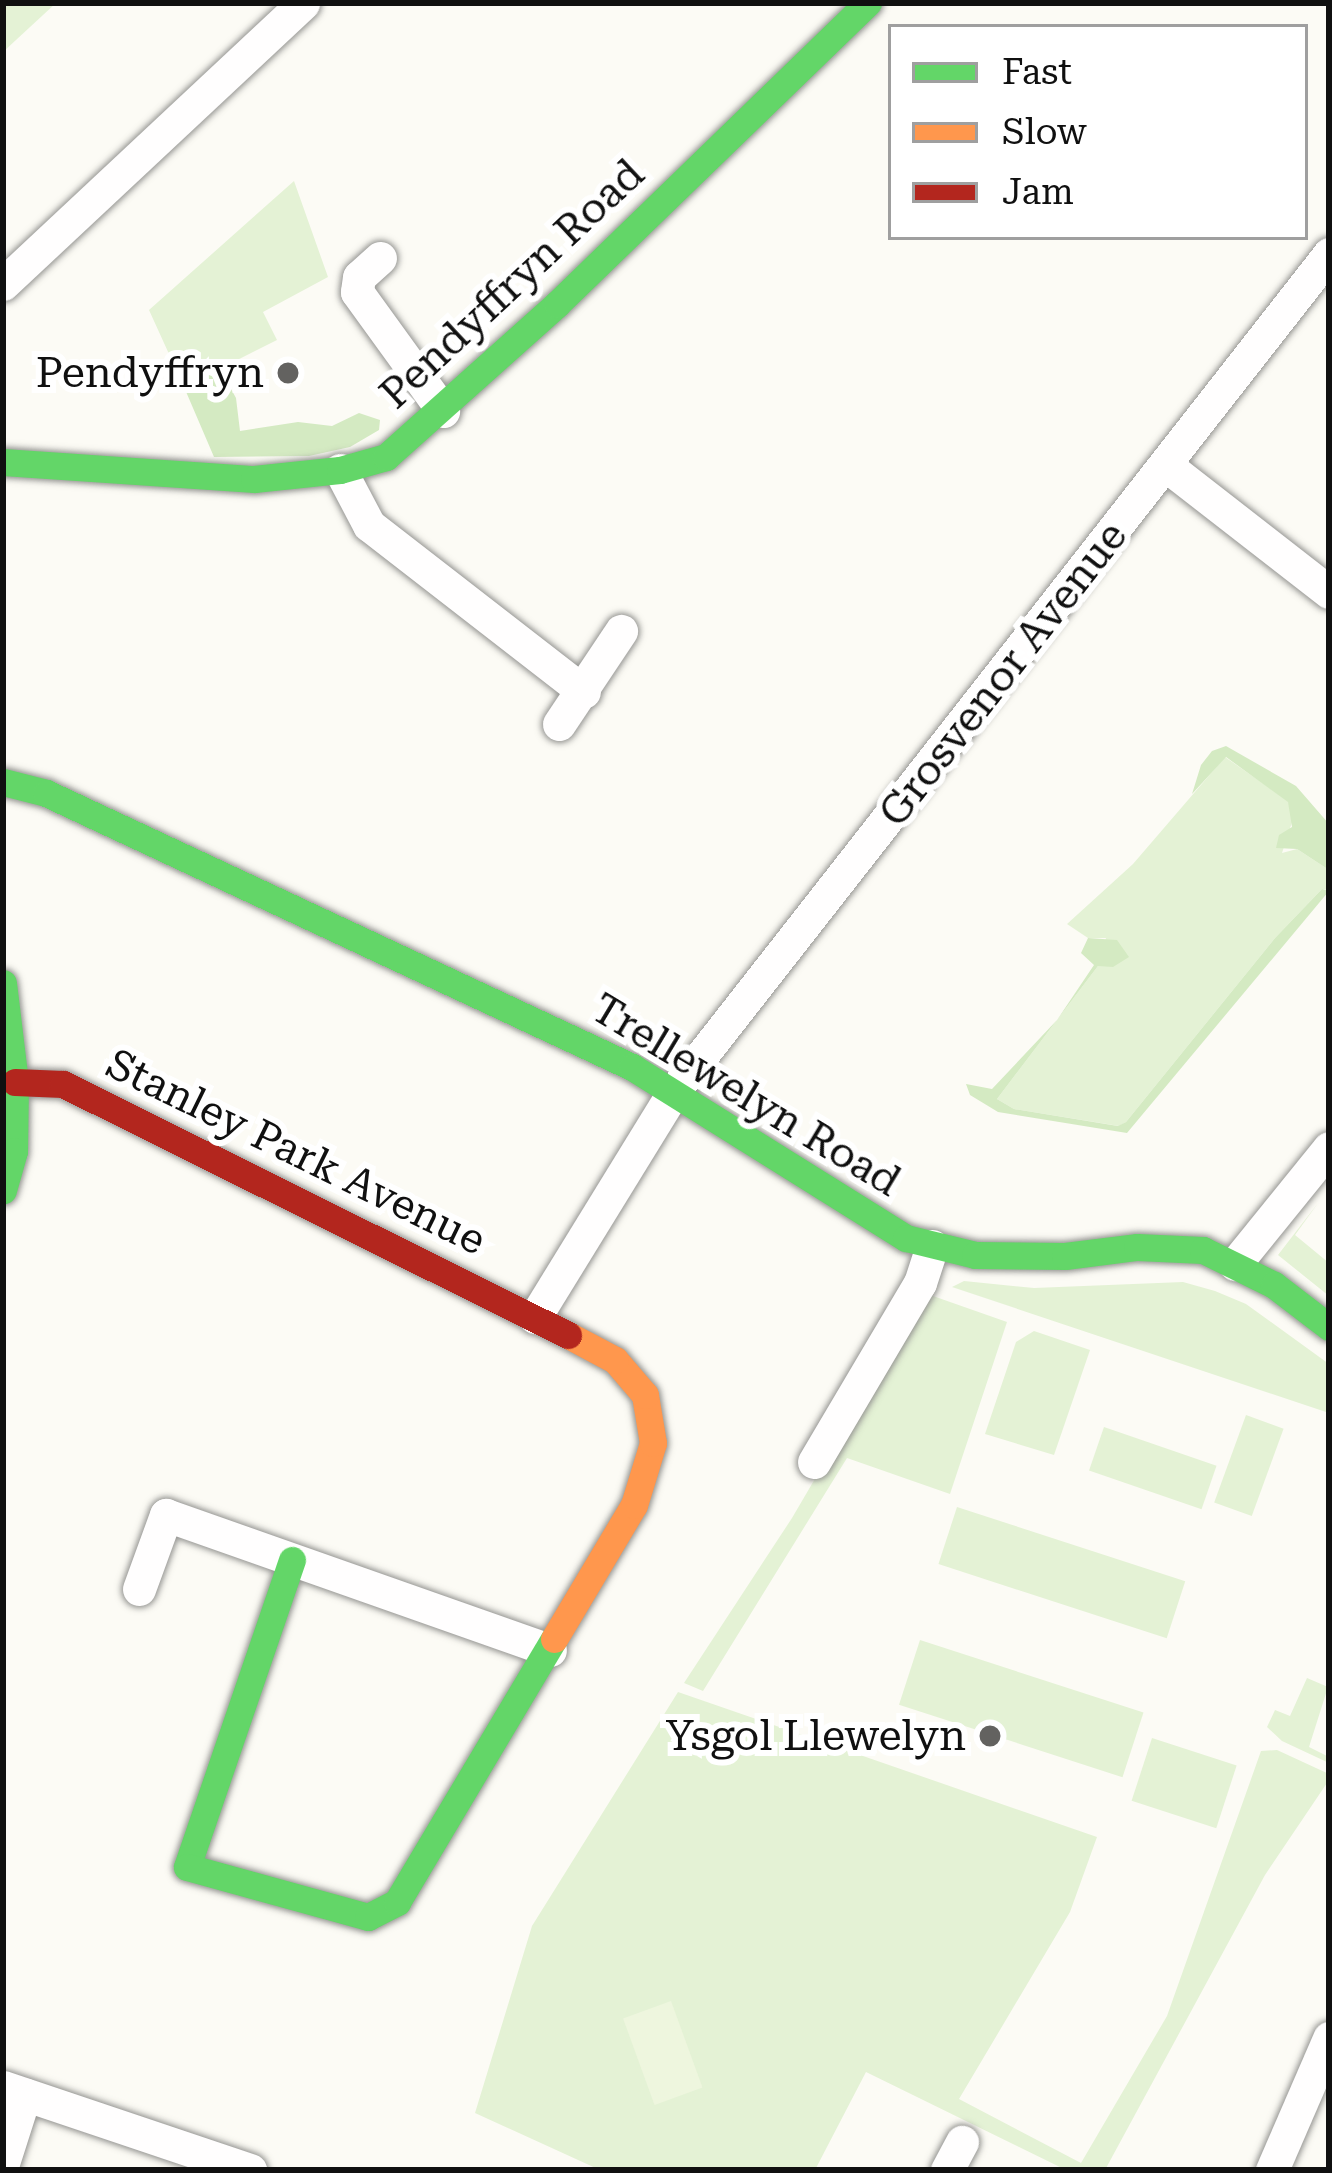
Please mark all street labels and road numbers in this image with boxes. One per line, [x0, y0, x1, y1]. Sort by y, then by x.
street label: Pendyffryn Road [370, 149, 654, 419]
street label: Grosvenor Avenue [868, 512, 1138, 836]
street label: Trellewelyn Road [583, 983, 909, 1207]
street label: Stanley Park Avenue [98, 1038, 494, 1266]

